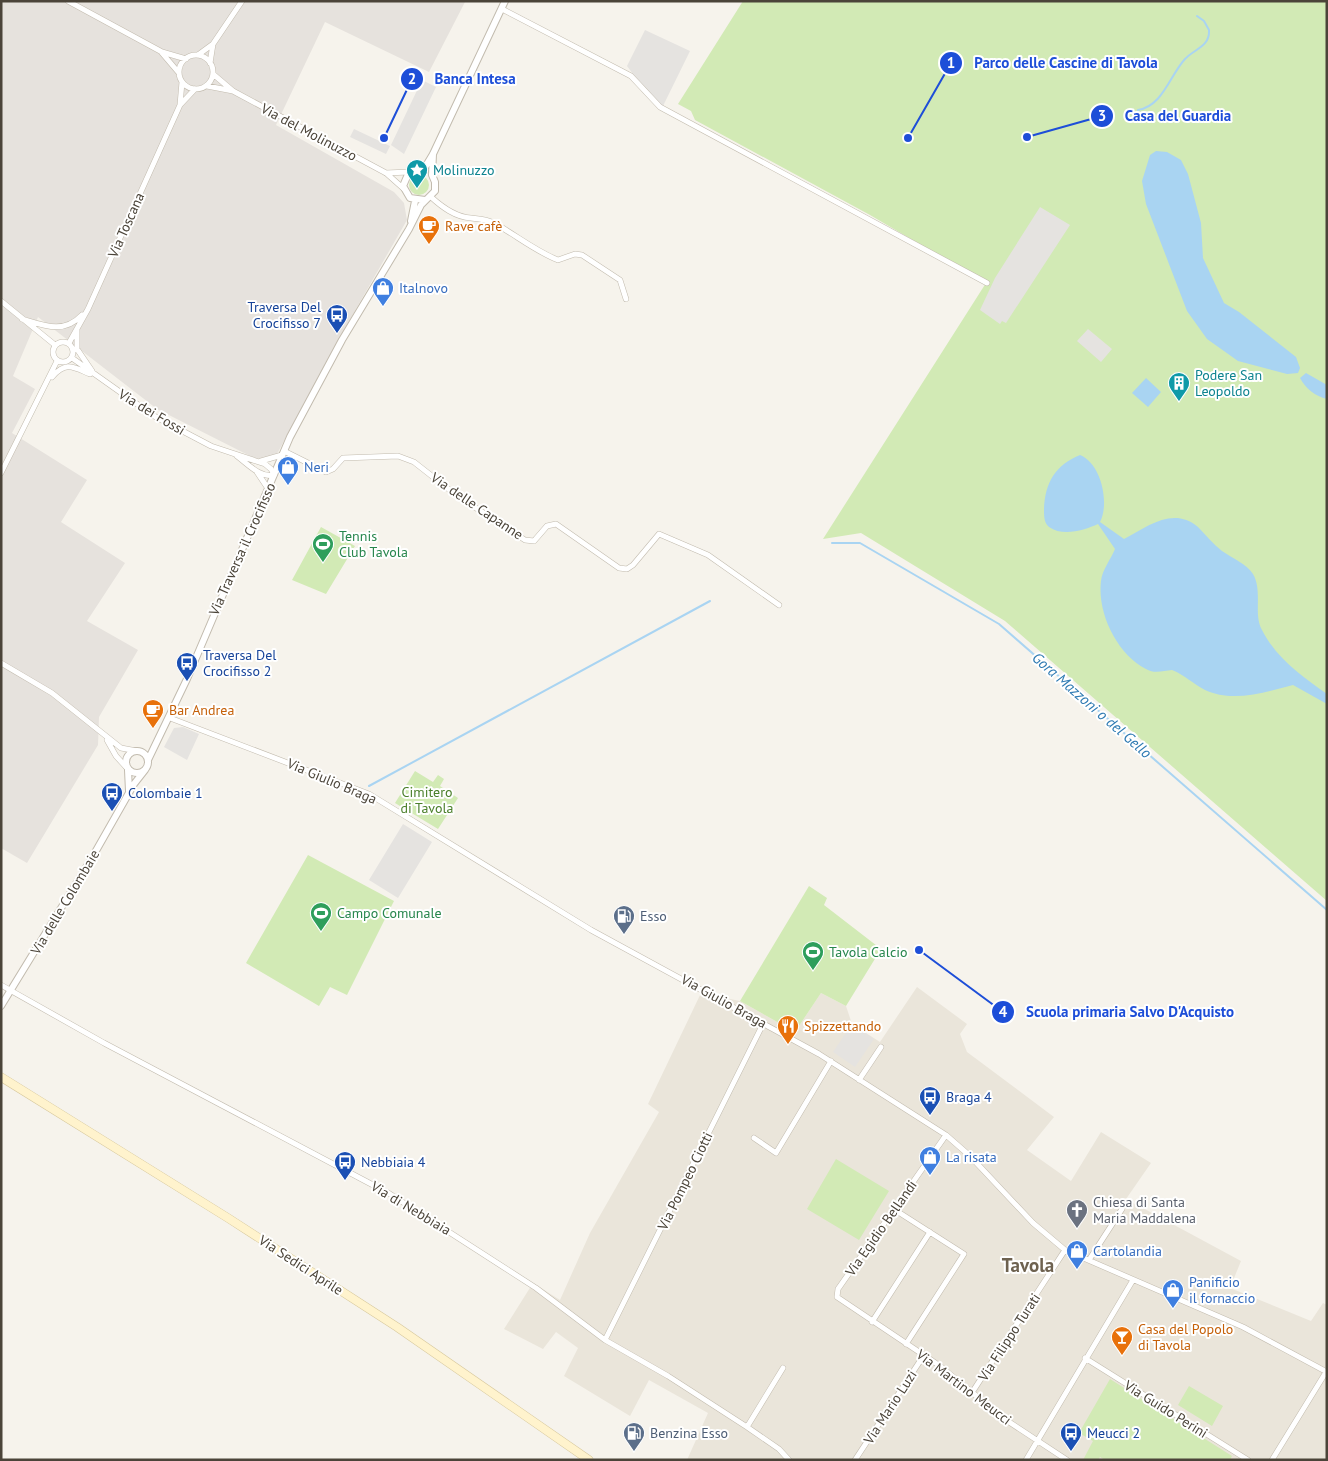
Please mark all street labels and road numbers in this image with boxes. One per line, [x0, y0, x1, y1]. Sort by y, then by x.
street label: Via del Molinuzzo [257, 99, 360, 165]
street label: Via Toscana [103, 190, 148, 261]
street label: Via dei Fossi [114, 385, 189, 439]
street label: Via delle Capanne [426, 468, 527, 544]
street label: Via Traversa il Crocifisso [204, 480, 279, 619]
street label: Via Giulio Braga [284, 754, 380, 808]
street label: Via delle Colombaie [26, 846, 103, 959]
street label: Via Giulio Braga [677, 969, 770, 1032]
street label: Via Pompeo Ciotti [653, 1129, 717, 1234]
street label: Via di Nebbiaia [367, 1176, 454, 1239]
street label: Via Egidio Bellandi [841, 1177, 921, 1280]
street label: Via Sedici Aprile [255, 1230, 347, 1299]
street label: Via Filippo Turati [973, 1290, 1044, 1385]
street label: Via Martino Meucci [912, 1345, 1015, 1429]
street label: Via Mario Luzi [859, 1367, 921, 1448]
street label: Via Guido Perini [1120, 1376, 1211, 1442]

